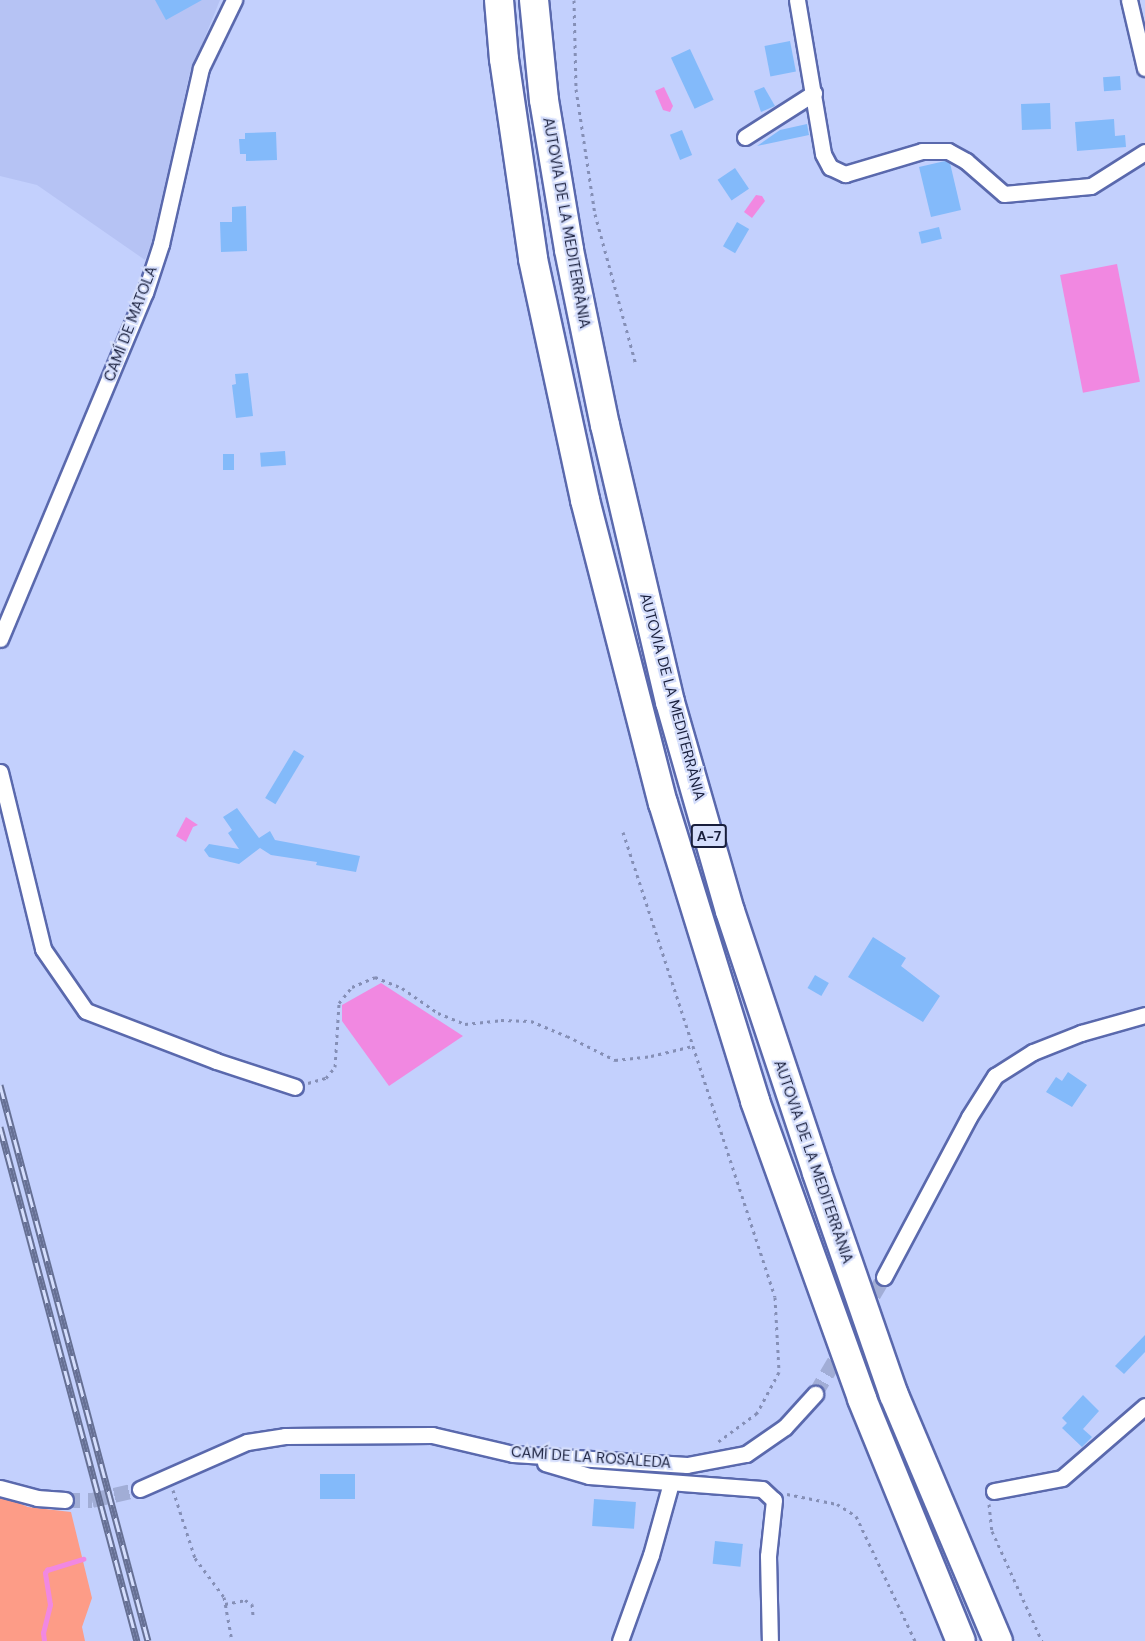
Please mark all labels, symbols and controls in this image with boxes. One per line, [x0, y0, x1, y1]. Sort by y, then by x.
street label: AUTOVIA DE LA MEDITERRÀNIA [539, 116, 593, 330]
street label: CAMÍ DE MATOLA [101, 264, 161, 384]
street label: AUTOVIA DE LA MEDITERRÀNIA [636, 591, 708, 803]
road number: A-7 [690, 825, 728, 847]
street label: AUTOVIA DE LA MEDITERRÀNIA [770, 1058, 856, 1266]
street label: CAMÍ DE LA ROSALEDA [510, 1443, 672, 1473]

